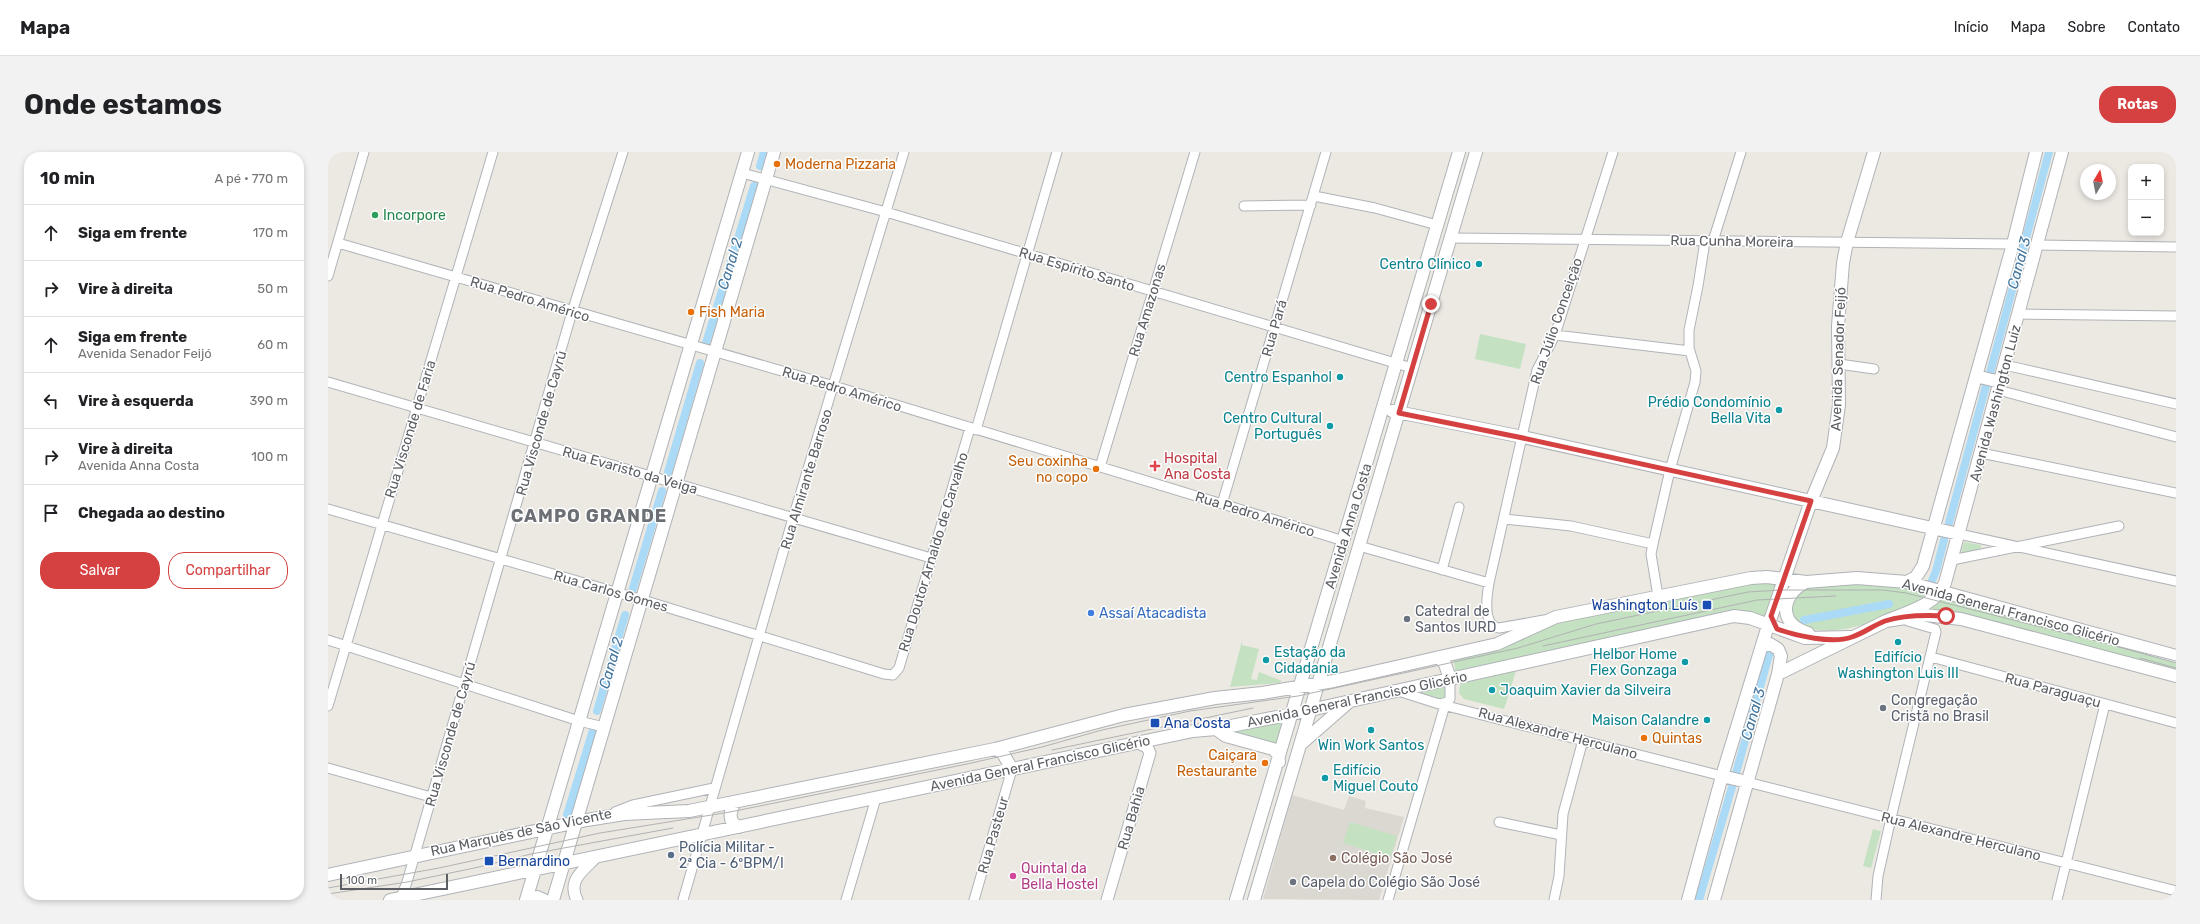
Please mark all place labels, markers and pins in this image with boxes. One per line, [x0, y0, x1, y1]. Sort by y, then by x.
place label: Moderna Pizzaria [785, 156, 896, 173]
marker: Moderna Pizzaria [772, 159, 782, 169]
place label: Incorpore [383, 207, 446, 224]
marker: Incorpore [370, 210, 380, 220]
place label: Centro Clínico [1380, 256, 1471, 273]
marker: Centro Clínico [1474, 259, 1484, 269]
place label: Fish Maria [699, 304, 765, 321]
marker: Fish Maria [686, 307, 696, 317]
place label: Centro Espanhol [1224, 369, 1332, 386]
marker: Centro Espanhol [1335, 372, 1345, 382]
place label: Prédio Condomínio Bella Vita [1648, 394, 1771, 427]
marker: Prédio Condomínio Bella Vita [1774, 405, 1784, 415]
place label: Centro Cultural Português [1223, 410, 1322, 443]
marker: Centro Cultural Português [1325, 421, 1335, 431]
place label: Hospital Ana Costa [1164, 450, 1231, 483]
place label: Seu coxinha no copo [1008, 453, 1088, 486]
marker: Hospital Ana Costa [1149, 460, 1161, 472]
marker: Seu coxinha no copo [1091, 464, 1101, 474]
place label: Washington Luís [1591, 597, 1698, 614]
marker: Washington Luís [1701, 599, 1713, 611]
place label: Catedral de Santos IURD [1415, 603, 1496, 636]
place label: Assaí Atacadista [1099, 605, 1207, 622]
marker: Assaí Atacadista [1086, 608, 1096, 618]
marker: Catedral de Santos IURD [1402, 614, 1412, 624]
marker: Edifício Washington Luis III [1893, 637, 1903, 647]
place label: Estação da Cidadania [1274, 644, 1346, 677]
place label: Helbor Home Flex Gonzaga [1590, 646, 1677, 679]
place label: Edifício Washington Luis III [1837, 649, 1959, 682]
marker: Estação da Cidadania [1261, 655, 1271, 665]
marker: Helbor Home Flex Gonzaga [1680, 657, 1690, 667]
place label: Joaquim Xavier da Silveira [1500, 682, 1671, 699]
marker: Joaquim Xavier da Silveira [1487, 685, 1497, 695]
place label: Congregação Cristã no Brasil [1891, 692, 1989, 725]
marker: Congregação Cristã no Brasil [1878, 703, 1888, 713]
place label: Maison Calandre [1592, 712, 1699, 729]
place label: Ana Costa [1164, 715, 1231, 732]
marker: Maison Calandre [1702, 715, 1712, 725]
marker: Ana Costa [1149, 717, 1161, 729]
marker: Win Work Santos [1366, 725, 1376, 735]
place label: Quintas [1652, 730, 1702, 747]
marker: Quintas [1639, 733, 1649, 743]
place label: Win Work Santos [1318, 737, 1424, 754]
place label: Caiçara Restaurante [1177, 747, 1257, 780]
marker: Caiçara Restaurante [1260, 758, 1270, 768]
place label: Edifício Miguel Couto [1333, 762, 1418, 795]
marker: Edifício Miguel Couto [1320, 773, 1330, 783]
place label: Polícia Militar - 2ª Cia - 6ºBPM/I [679, 839, 784, 872]
marker: Polícia Militar - 2ª Cia - 6ºBPM/I [666, 850, 676, 860]
place label: Colégio São José [1341, 850, 1453, 867]
place label: Bernardino [498, 853, 570, 870]
marker: Colégio São José [1328, 853, 1338, 863]
marker: Bernardino [483, 855, 495, 867]
place label: Quintal da Bella Hostel [1021, 860, 1098, 893]
marker: Quintal da Bella Hostel [1008, 871, 1018, 881]
place label: Capela do Colégio São José [1301, 874, 1480, 891]
marker: Capela do Colégio São José [1288, 877, 1298, 887]

